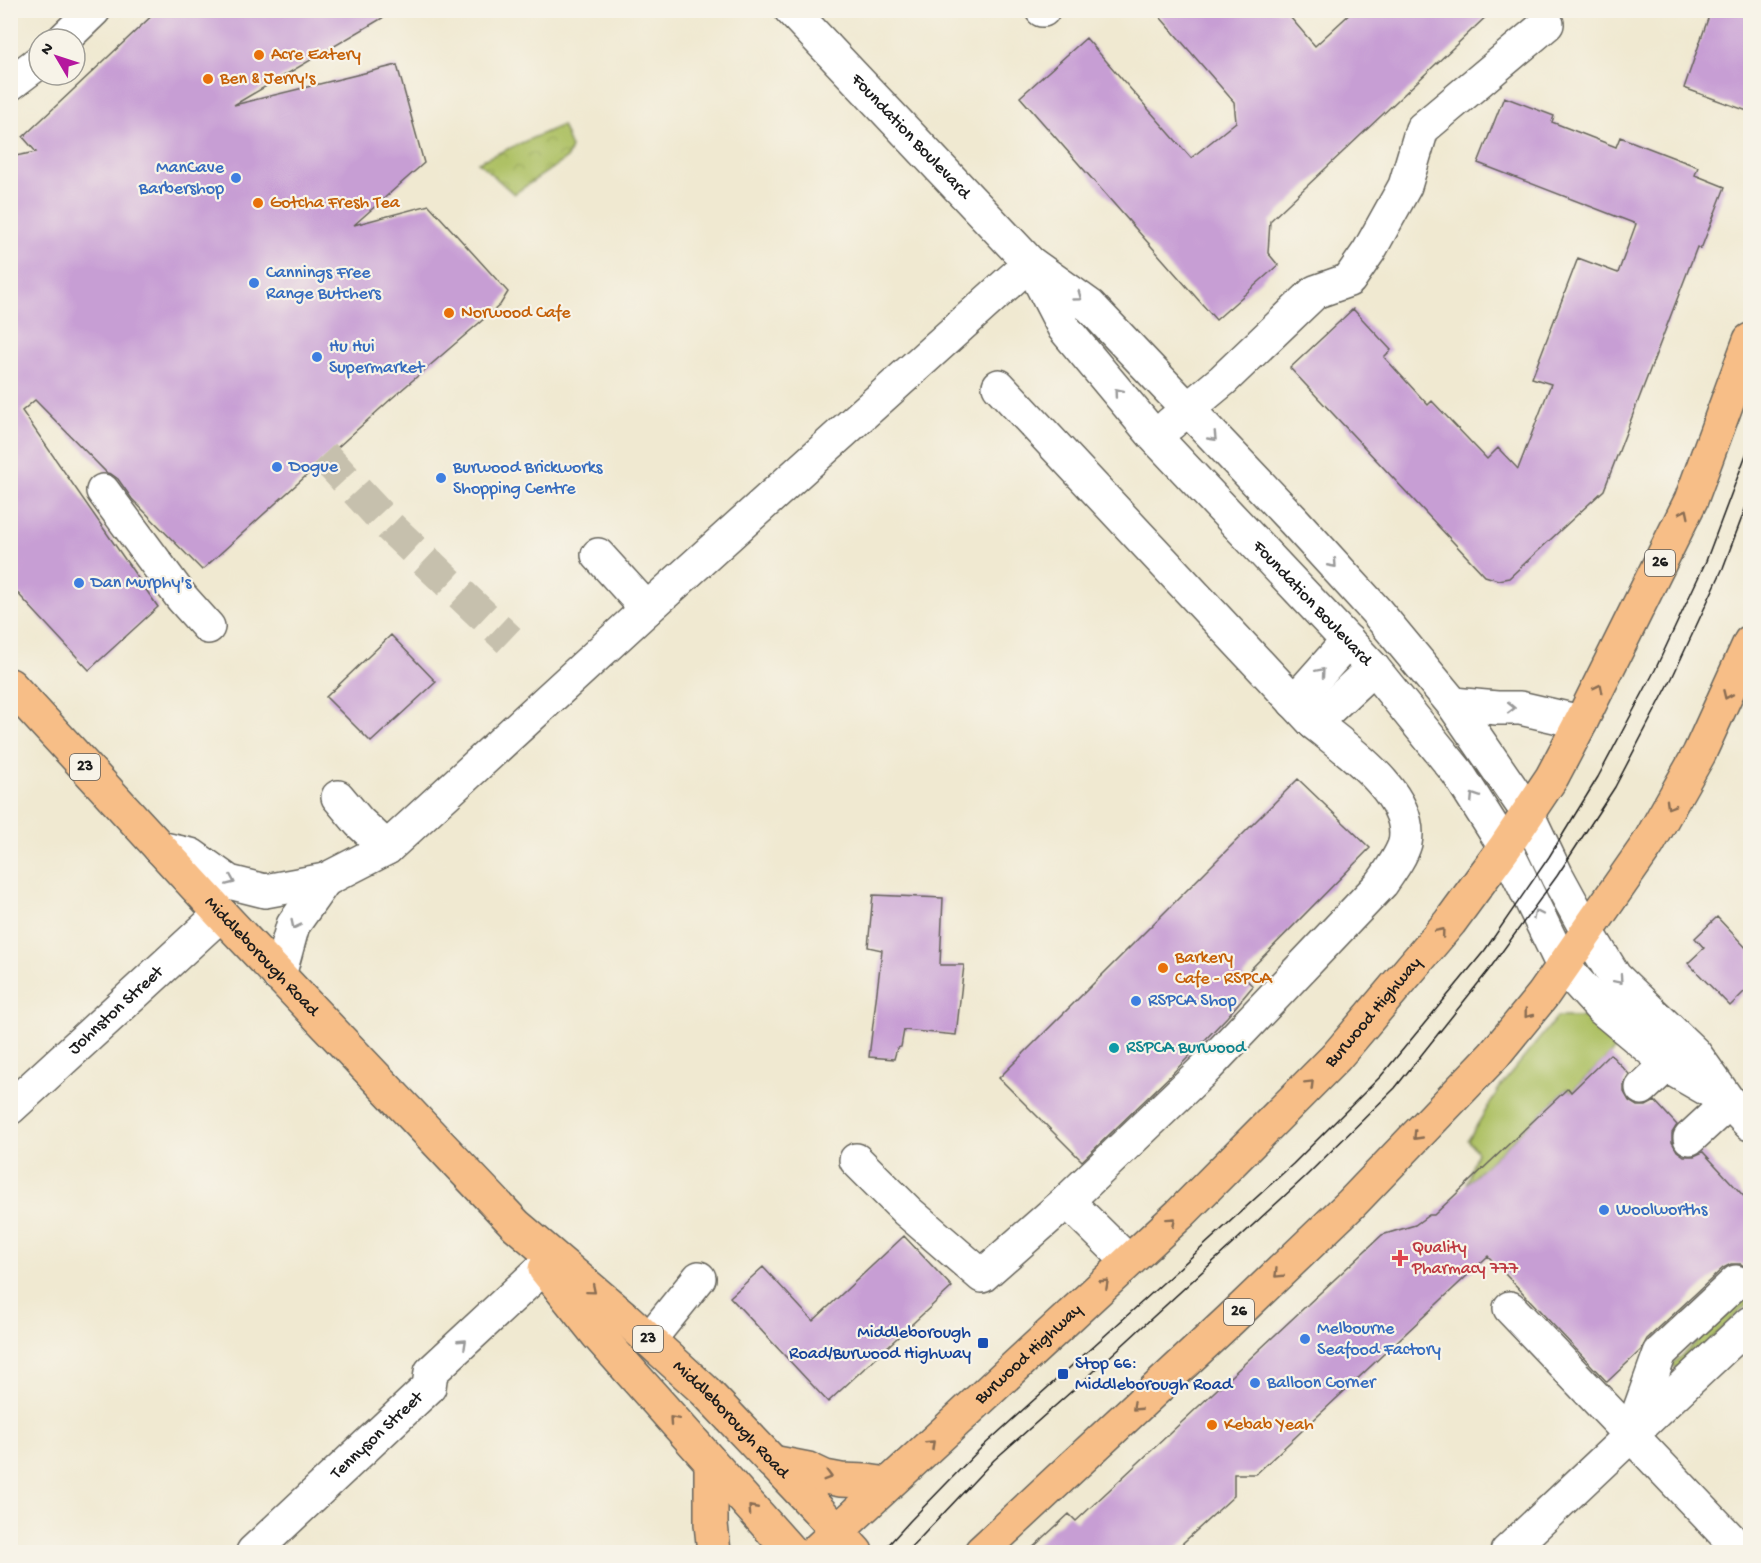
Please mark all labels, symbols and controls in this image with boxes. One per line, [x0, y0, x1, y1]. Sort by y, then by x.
north arrow [27, 27, 87, 87]
text: N [37, 39, 59, 60]
place label: Acre Eatery [271, 45, 361, 66]
marker: Acre Eatery [252, 48, 266, 62]
place label: Ben & Jerry's [219, 69, 317, 90]
street label: Foundation Boulevard [846, 69, 976, 205]
marker: Ben & Jerry's [201, 72, 215, 86]
place label: ManCave Barbershop [138, 158, 225, 200]
marker: ManCave Barbershop [229, 171, 243, 185]
place label: Gotcha Fresh Tea [270, 193, 401, 214]
marker: Gotcha Fresh Tea [251, 196, 265, 210]
place label: Cannings Free Range Butchers [266, 263, 382, 305]
marker: Cannings Free Range Butchers [247, 276, 261, 290]
one-way arrow [1071, 290, 1082, 301]
place label: Norwood Cafe [461, 303, 571, 324]
marker: Norwood Cafe [442, 306, 456, 320]
place label: Hu Hui Supermarket [329, 337, 426, 379]
marker: Hu Hui Supermarket [310, 350, 324, 364]
one-way arrow [1114, 388, 1125, 399]
one-way arrow [1206, 429, 1217, 440]
place label: Dogue [288, 457, 339, 478]
place label: Burwood Brickworks Shopping Centre [452, 458, 604, 500]
marker: Dogue [270, 460, 284, 474]
marker: Burwood Brickworks Shopping Centre [434, 471, 448, 485]
one-way arrow [1677, 508, 1689, 519]
street label: Foundation Boulevard [1247, 536, 1377, 671]
road number: 26 [1645, 550, 1675, 576]
one-way arrow [1326, 557, 1337, 568]
place label: Dan Murphy's [90, 573, 193, 594]
marker: Dan Murphy's [72, 576, 86, 590]
one-way arrow [1314, 668, 1325, 679]
one-way arrow [1591, 683, 1603, 694]
one-way arrow [1722, 689, 1734, 700]
one-way arrow [1507, 702, 1516, 714]
road number: 23 [70, 754, 100, 780]
one-way arrow [1470, 793, 1482, 803]
one-way arrow [1666, 799, 1678, 809]
one-way arrow [224, 874, 235, 886]
street label: Middleborough Road [200, 892, 324, 1022]
one-way arrow [1533, 909, 1545, 920]
one-way arrow [291, 918, 303, 929]
one-way arrow [1434, 928, 1445, 939]
place label: Barkery Cafe - RSPCA [1174, 948, 1273, 990]
street label: Burwood Highway [1320, 953, 1426, 1073]
street label: Johnston Street [64, 961, 169, 1059]
marker: Barkery Cafe - RSPCA [1156, 961, 1170, 975]
one-way arrow [1612, 973, 1623, 984]
place label: RSPCA Shop [1148, 991, 1237, 1012]
marker: RSPCA Shop [1129, 994, 1143, 1008]
one-way arrow [1525, 1007, 1536, 1018]
place label: RSPCA Burwood [1126, 1038, 1247, 1059]
marker: RSPCA Burwood [1107, 1041, 1121, 1055]
one-way arrow [1302, 1080, 1313, 1091]
one-way arrow [1413, 1129, 1424, 1140]
place label: Woolworths [1616, 1200, 1709, 1221]
marker: Woolworths [1597, 1203, 1611, 1217]
one-way arrow [1165, 1217, 1175, 1228]
place label: Quality Pharmacy 777 [1411, 1238, 1519, 1280]
marker: Quality Pharmacy 777 [1393, 1251, 1407, 1265]
one-way arrow [1275, 1266, 1286, 1277]
one-way arrow [1098, 1279, 1108, 1290]
one-way arrow [585, 1283, 596, 1294]
street label: Burwood Highway [970, 1299, 1087, 1410]
road number: 26 [1224, 1299, 1254, 1325]
place label: Melbourne Seafood Factory [1317, 1319, 1441, 1361]
place label: Middleborough Road/Burwood Highway [789, 1323, 971, 1365]
road number: 23 [633, 1326, 663, 1352]
marker: Melbourne Seafood Factory [1298, 1332, 1312, 1346]
marker: Middleborough Road/Burwood Highway [976, 1336, 990, 1350]
one-way arrow [456, 1339, 466, 1350]
place label: Stop 66: Middleborough Road [1075, 1354, 1234, 1396]
street label: Middleborough Road [668, 1356, 794, 1484]
marker: Stop 66: Middleborough Road [1056, 1367, 1070, 1381]
place label: Balloon Corner [1266, 1373, 1377, 1394]
marker: Balloon Corner [1248, 1376, 1262, 1390]
street label: Tennyson Street [326, 1386, 429, 1485]
one-way arrow [1132, 1400, 1143, 1411]
one-way arrow [669, 1415, 680, 1426]
place label: Kebab Yeah [1224, 1415, 1314, 1436]
marker: Kebab Yeah [1205, 1418, 1219, 1432]
one-way arrow [924, 1440, 935, 1451]
one-way arrow [822, 1469, 833, 1481]
one-way arrow [748, 1505, 759, 1516]

